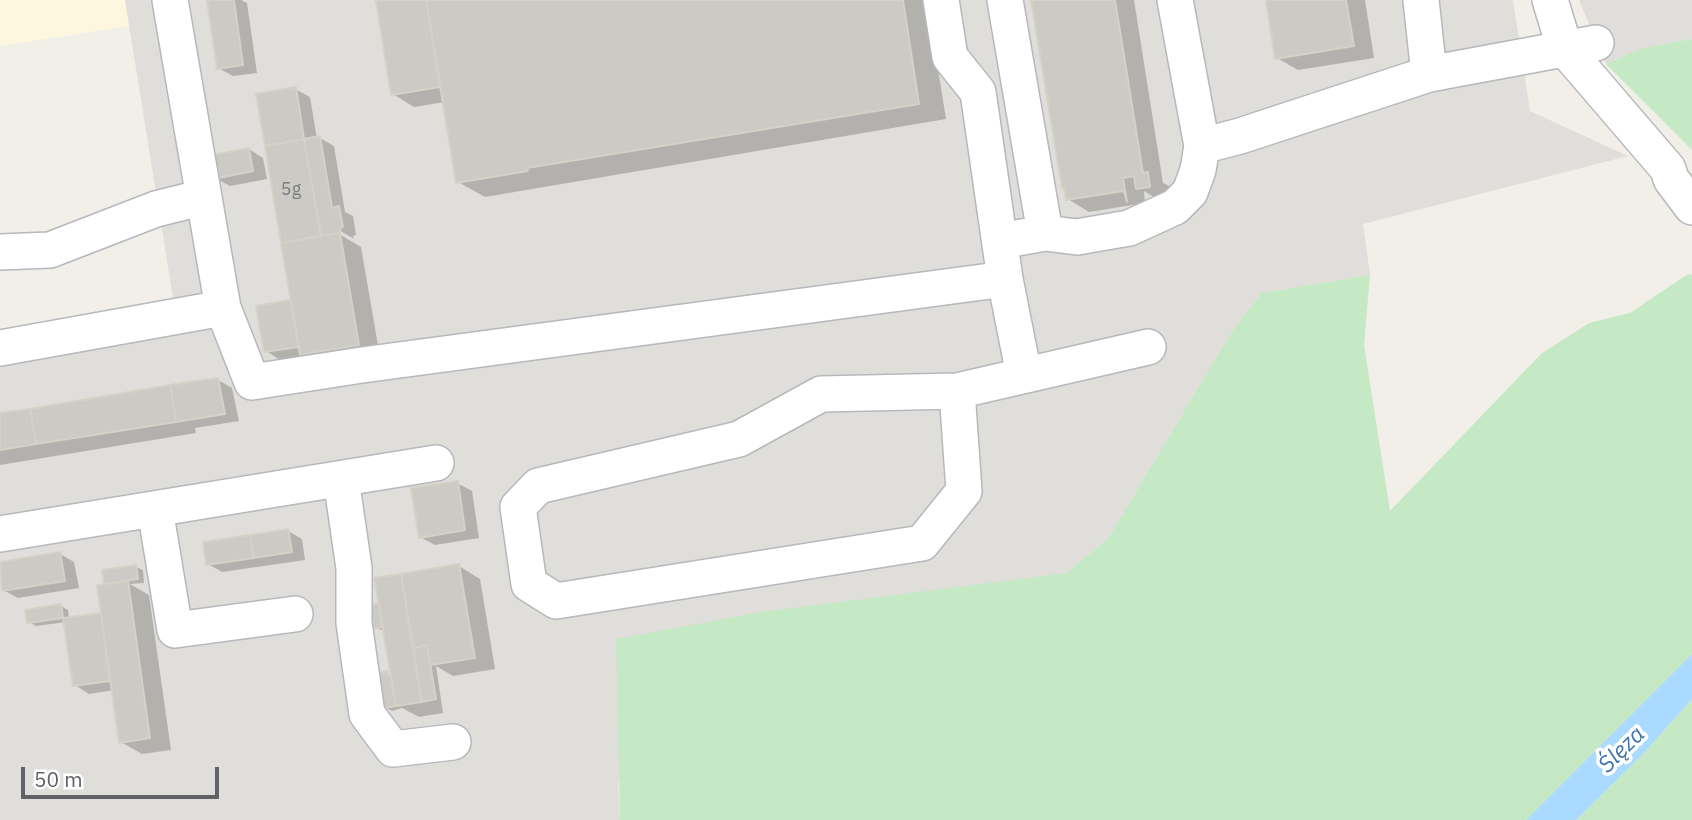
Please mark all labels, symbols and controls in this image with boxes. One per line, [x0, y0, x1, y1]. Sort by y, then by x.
house number: 5g [281, 179, 301, 201]
water label: Ślęza [1593, 721, 1651, 779]
scale bar [24, 754, 222, 798]
text: 50 m [34, 765, 83, 793]

